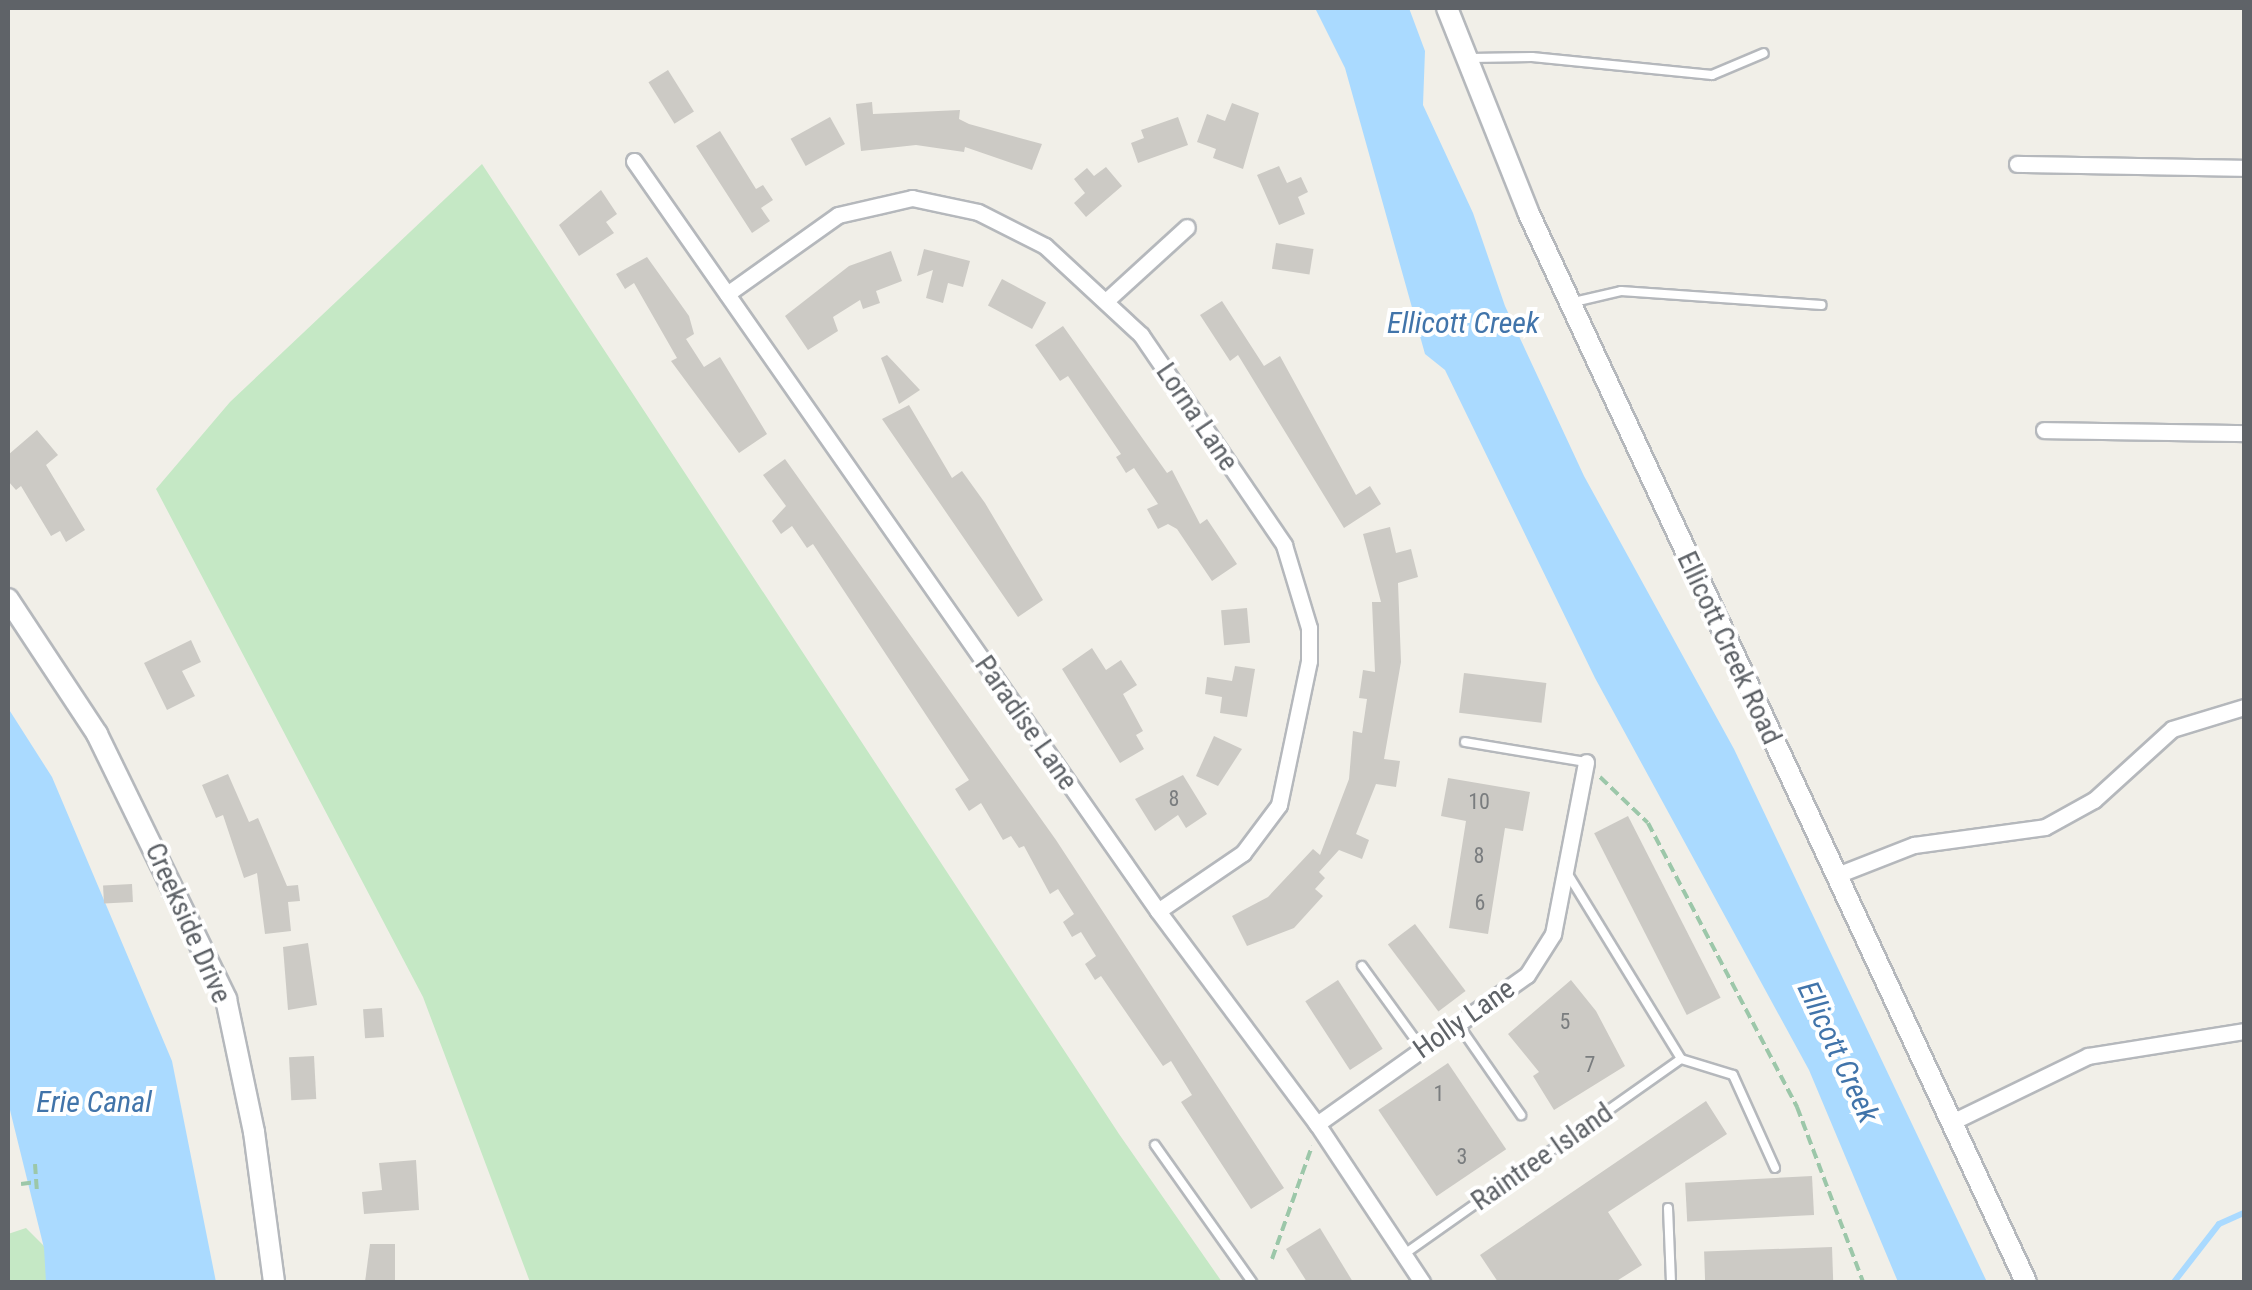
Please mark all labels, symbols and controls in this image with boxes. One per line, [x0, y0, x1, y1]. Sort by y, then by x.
water label: Ellicott Creek [1387, 305, 1539, 341]
street label: Lorna Lane [1149, 357, 1245, 477]
street label: Ellicott Creek Road [1670, 546, 1788, 750]
street label: Paradise Lane [967, 649, 1085, 797]
house number: 8 [1169, 786, 1179, 812]
house number: 10 [1468, 789, 1490, 815]
street label: Creekside Drive [138, 838, 238, 1008]
house number: 8 [1474, 843, 1484, 869]
house number: 6 [1475, 890, 1485, 916]
street label: Holly Lane [1407, 972, 1521, 1066]
water label: Ellicott Creek [1790, 975, 1886, 1129]
house number: 5 [1560, 1009, 1570, 1035]
house number: 7 [1585, 1052, 1595, 1078]
house number: 1 [1434, 1081, 1444, 1107]
water label: Erie Canal [36, 1084, 152, 1120]
street label: Raintree Island [1465, 1096, 1619, 1218]
house number: 3 [1457, 1144, 1467, 1170]

